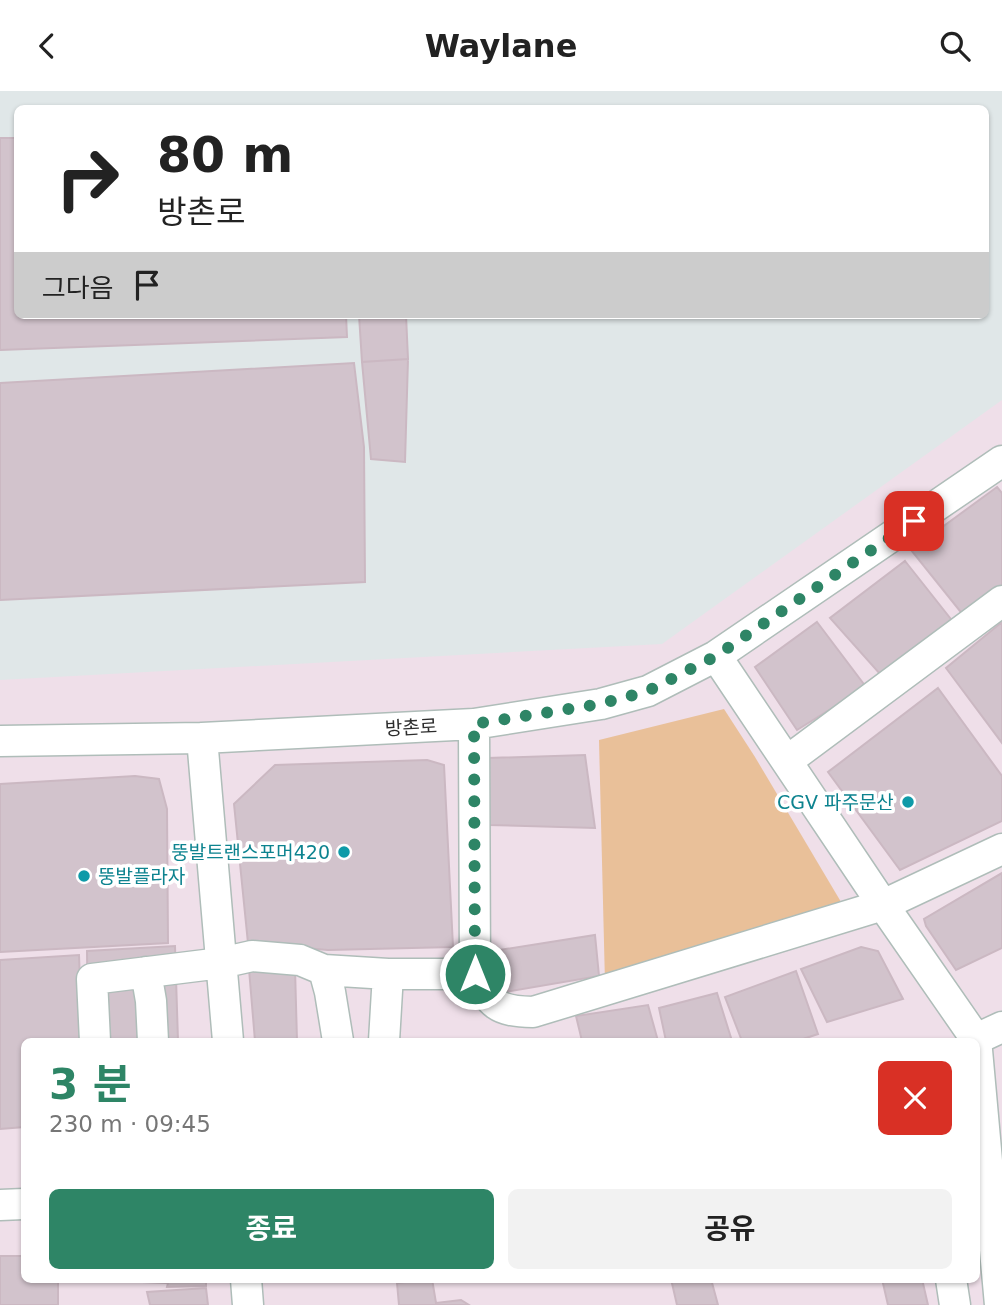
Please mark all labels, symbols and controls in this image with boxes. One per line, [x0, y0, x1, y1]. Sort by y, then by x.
icon: back [28, 27, 66, 65]
text: Waylane [425, 27, 577, 65]
icon: search [936, 27, 974, 65]
text: 80 m [157, 127, 293, 184]
icon: right [42, 133, 133, 224]
text: 방촌로 [157, 193, 245, 231]
icon: arrive [128, 266, 166, 304]
text: 그다음 [42, 273, 114, 303]
pin [884, 491, 944, 551]
icon: arrive [895, 502, 933, 540]
street label: 방촌로 [384, 715, 438, 739]
place label: CGV 파주문산 [777, 791, 894, 813]
marker: CGV 파주문산 [900, 794, 916, 810]
place label: 뚱발트랜스포머420 [171, 841, 330, 863]
marker: 뚱발트랜스포머420 [336, 844, 352, 860]
place label: 뚱발플라자 [98, 865, 185, 887]
marker: 뚱발플라자 [76, 868, 92, 884]
position arrow [438, 937, 512, 1011]
text: 3 분 [49, 1060, 132, 1109]
button: close [878, 1061, 952, 1135]
text: 230 m · 09:45 [49, 1111, 211, 1137]
button: 종료 [49, 1189, 494, 1269]
button: 공유 [508, 1189, 952, 1269]

